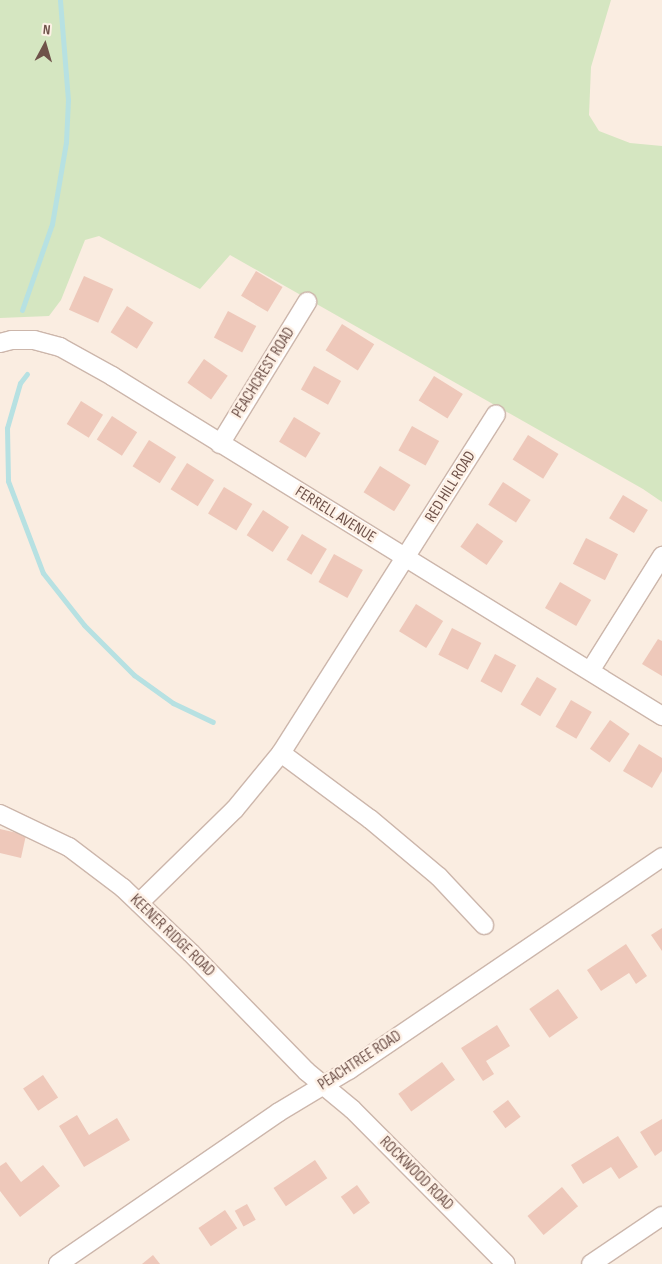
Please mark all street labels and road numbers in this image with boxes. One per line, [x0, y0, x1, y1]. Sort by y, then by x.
street label: PEACHCREST ROAD [229, 324, 299, 422]
street label: RED HILL ROAD [422, 448, 480, 526]
street label: FERRELL AVENUE [291, 483, 379, 547]
street label: KEENER RIDGE ROAD [126, 891, 218, 981]
street label: PEACHTREE ROAD [315, 1027, 405, 1095]
street label: ROCKWOOD ROAD [375, 1133, 457, 1215]

